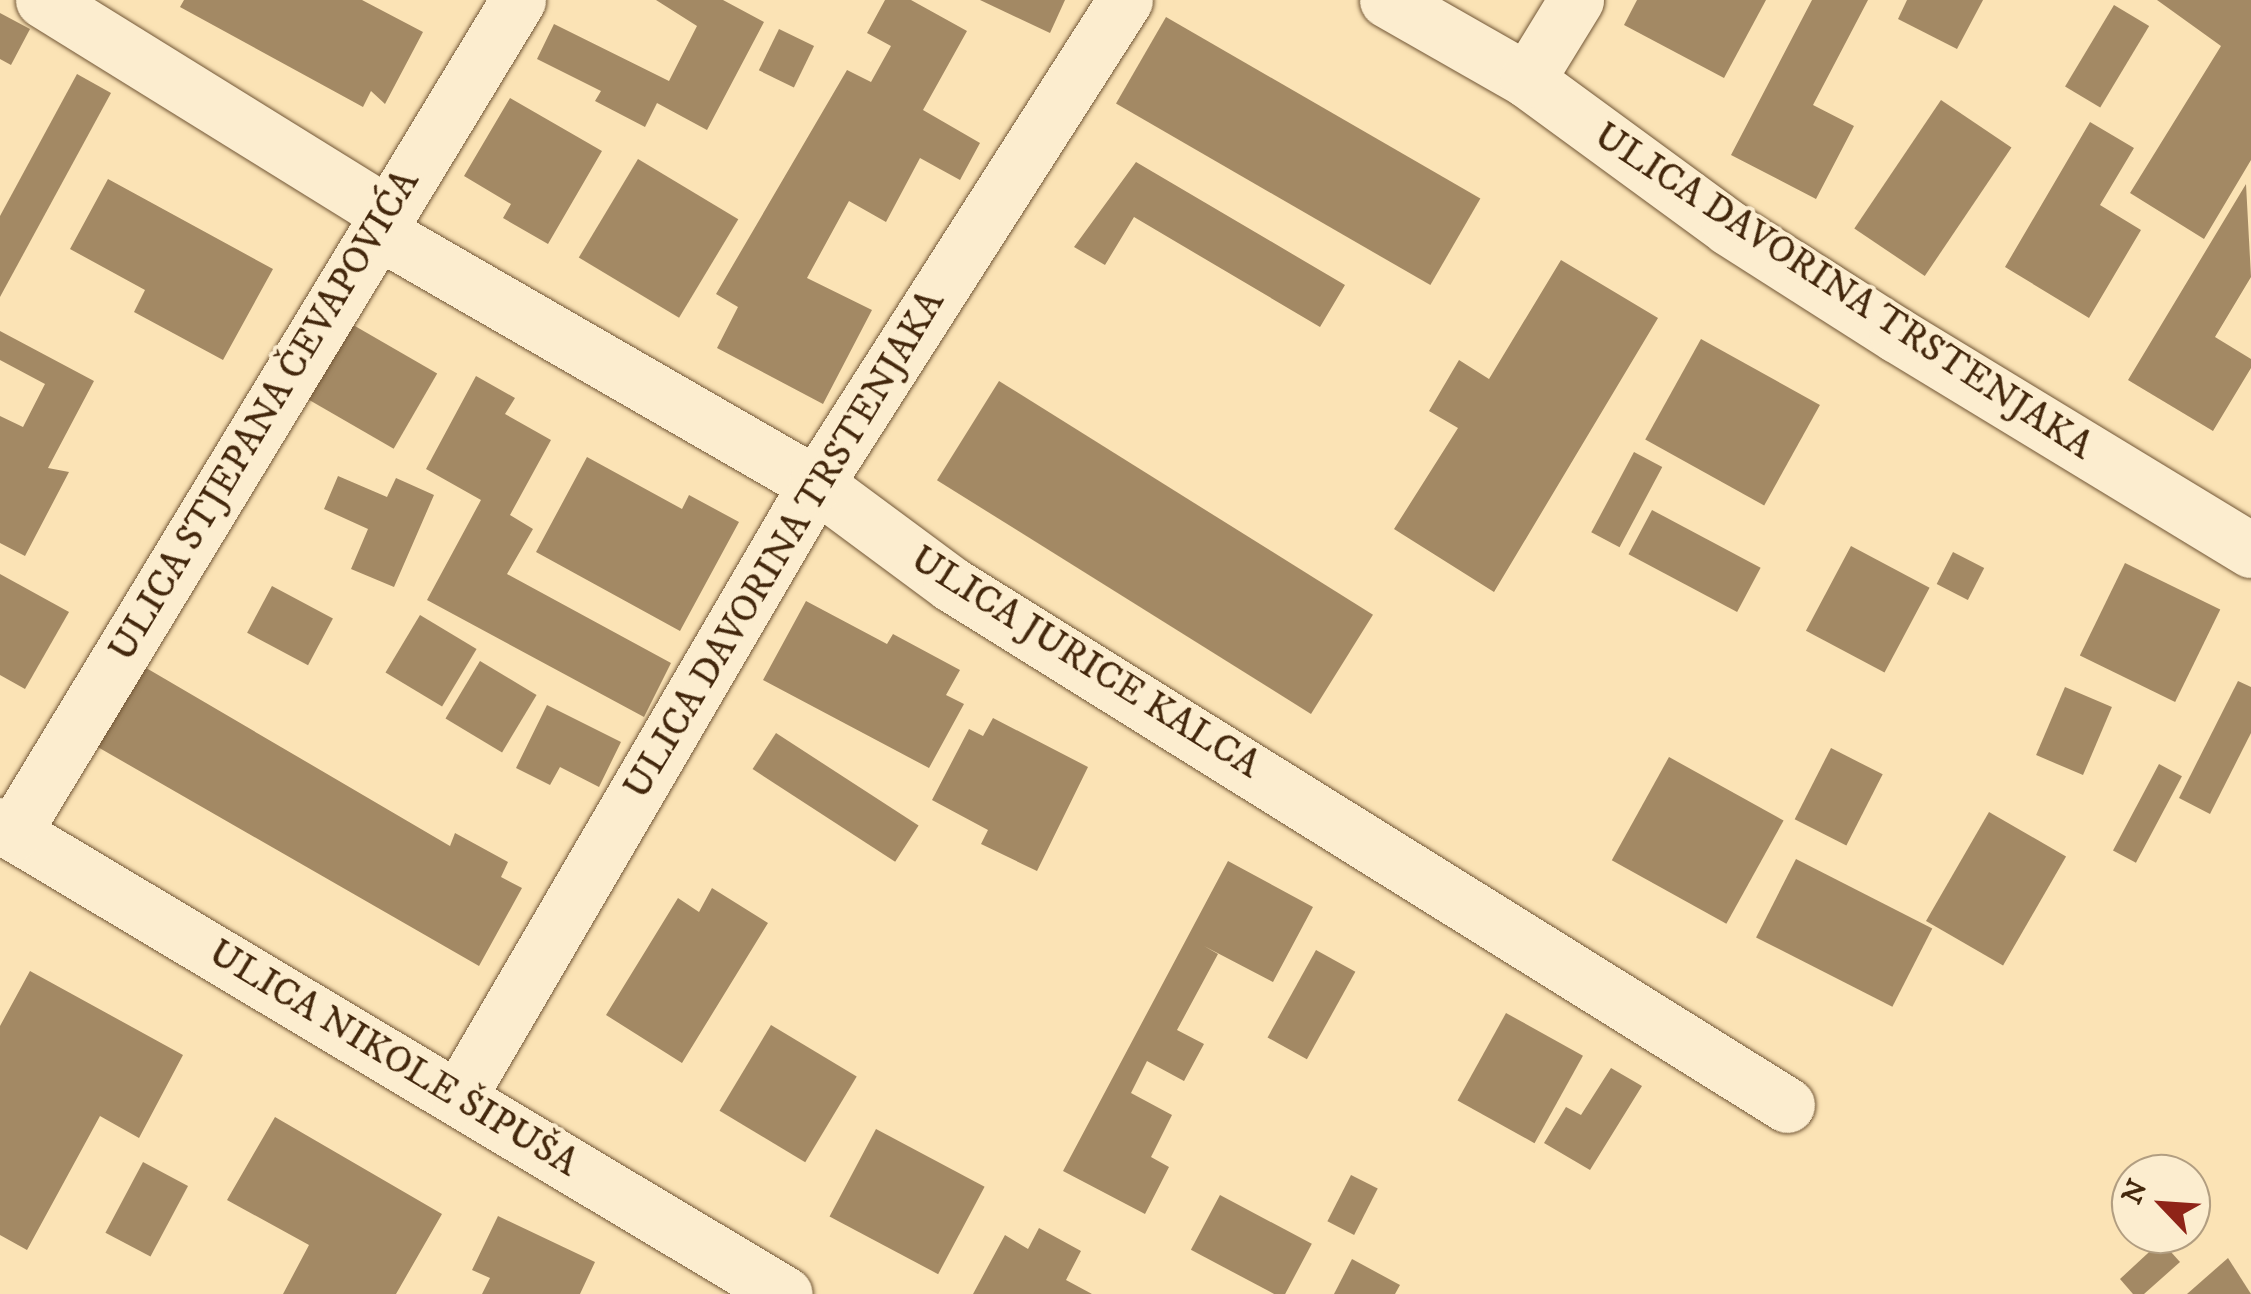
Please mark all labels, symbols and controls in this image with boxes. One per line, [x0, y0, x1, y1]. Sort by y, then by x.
street label: ULICA DAVORINA TRSTENJAKA [1585, 114, 2101, 470]
street label: ULICA STJEPANA ČEVAPOVIĆA [100, 162, 430, 670]
street label: ULICA DAVORINA TRSTENJAKA [615, 283, 955, 807]
street label: ULICA JURICE KALCA [902, 537, 1268, 789]
street label: ULICA NIKOLE ŠIPUŠA [200, 931, 586, 1187]
north arrow [2111, 1154, 2211, 1254]
text: N [2114, 1174, 2156, 1210]

